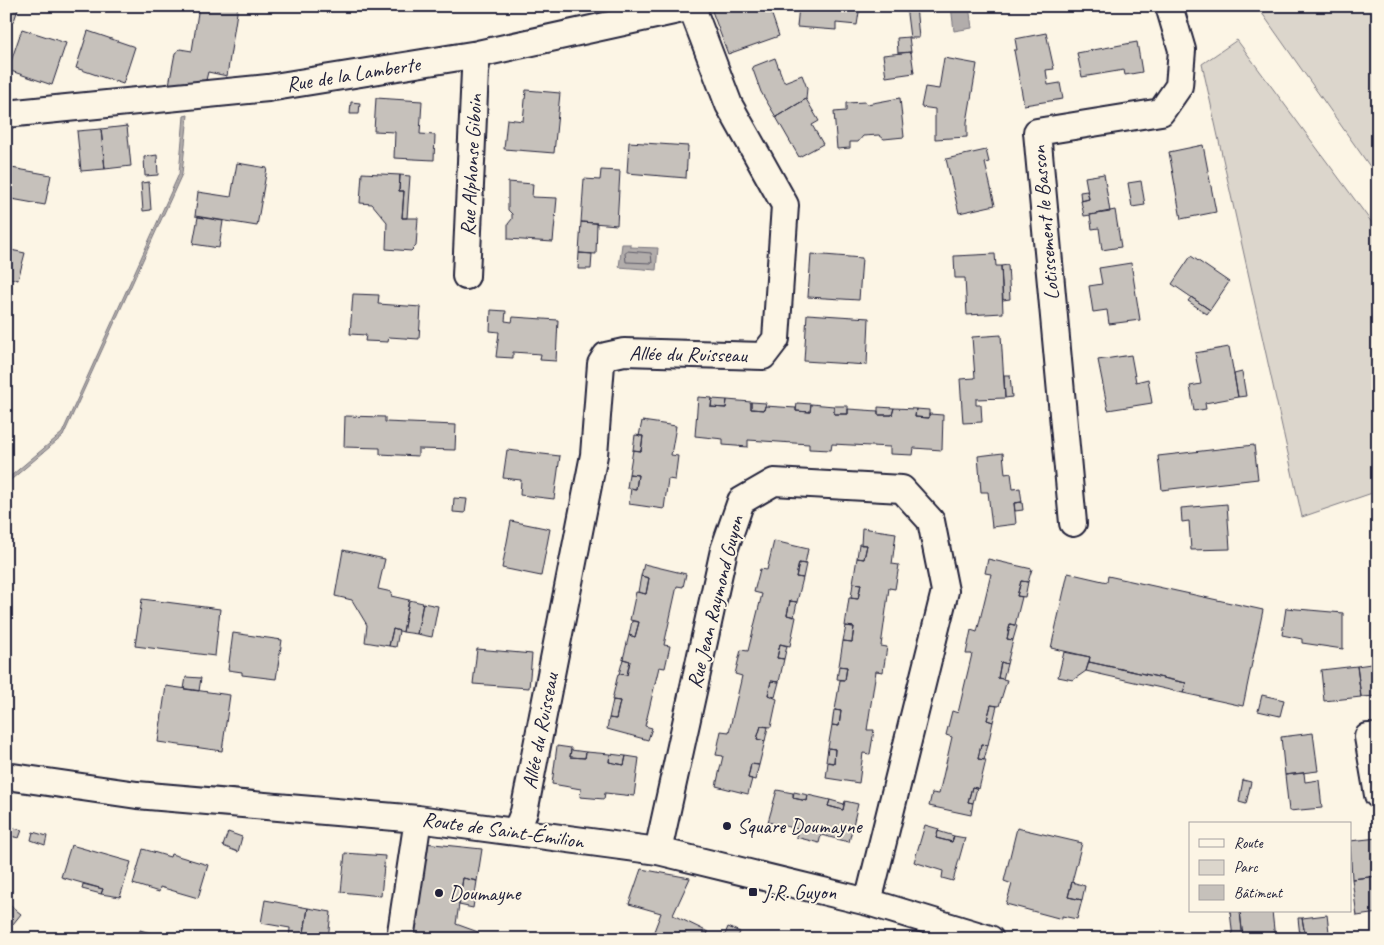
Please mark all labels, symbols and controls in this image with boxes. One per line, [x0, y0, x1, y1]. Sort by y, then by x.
street label: Rue de la Lamberte [284, 50, 424, 97]
street label: Rue Alphonse Giboin [454, 93, 488, 237]
street label: Lotissement le Basson [1025, 144, 1065, 301]
street label: Allée du Ruisseau [629, 340, 748, 368]
street label: Rue Jean Raymond Guyon [681, 512, 749, 691]
street label: Allée du Ruisseau [516, 670, 564, 791]
street label: Route de Saint-Émilion [421, 806, 587, 854]
place label: Square Doumayne [737, 813, 864, 839]
marker: Square Doumayne [721, 820, 733, 832]
legend [1189, 822, 1352, 912]
text: Route [1234, 834, 1264, 853]
text: Parc [1234, 858, 1258, 877]
place label: J.R. Guyon [762, 879, 837, 905]
place label: Doumayne [449, 880, 523, 906]
text: Bâtiment [1234, 884, 1284, 903]
marker: J.R. Guyon [747, 886, 759, 898]
marker: Doumayne [433, 887, 445, 899]

